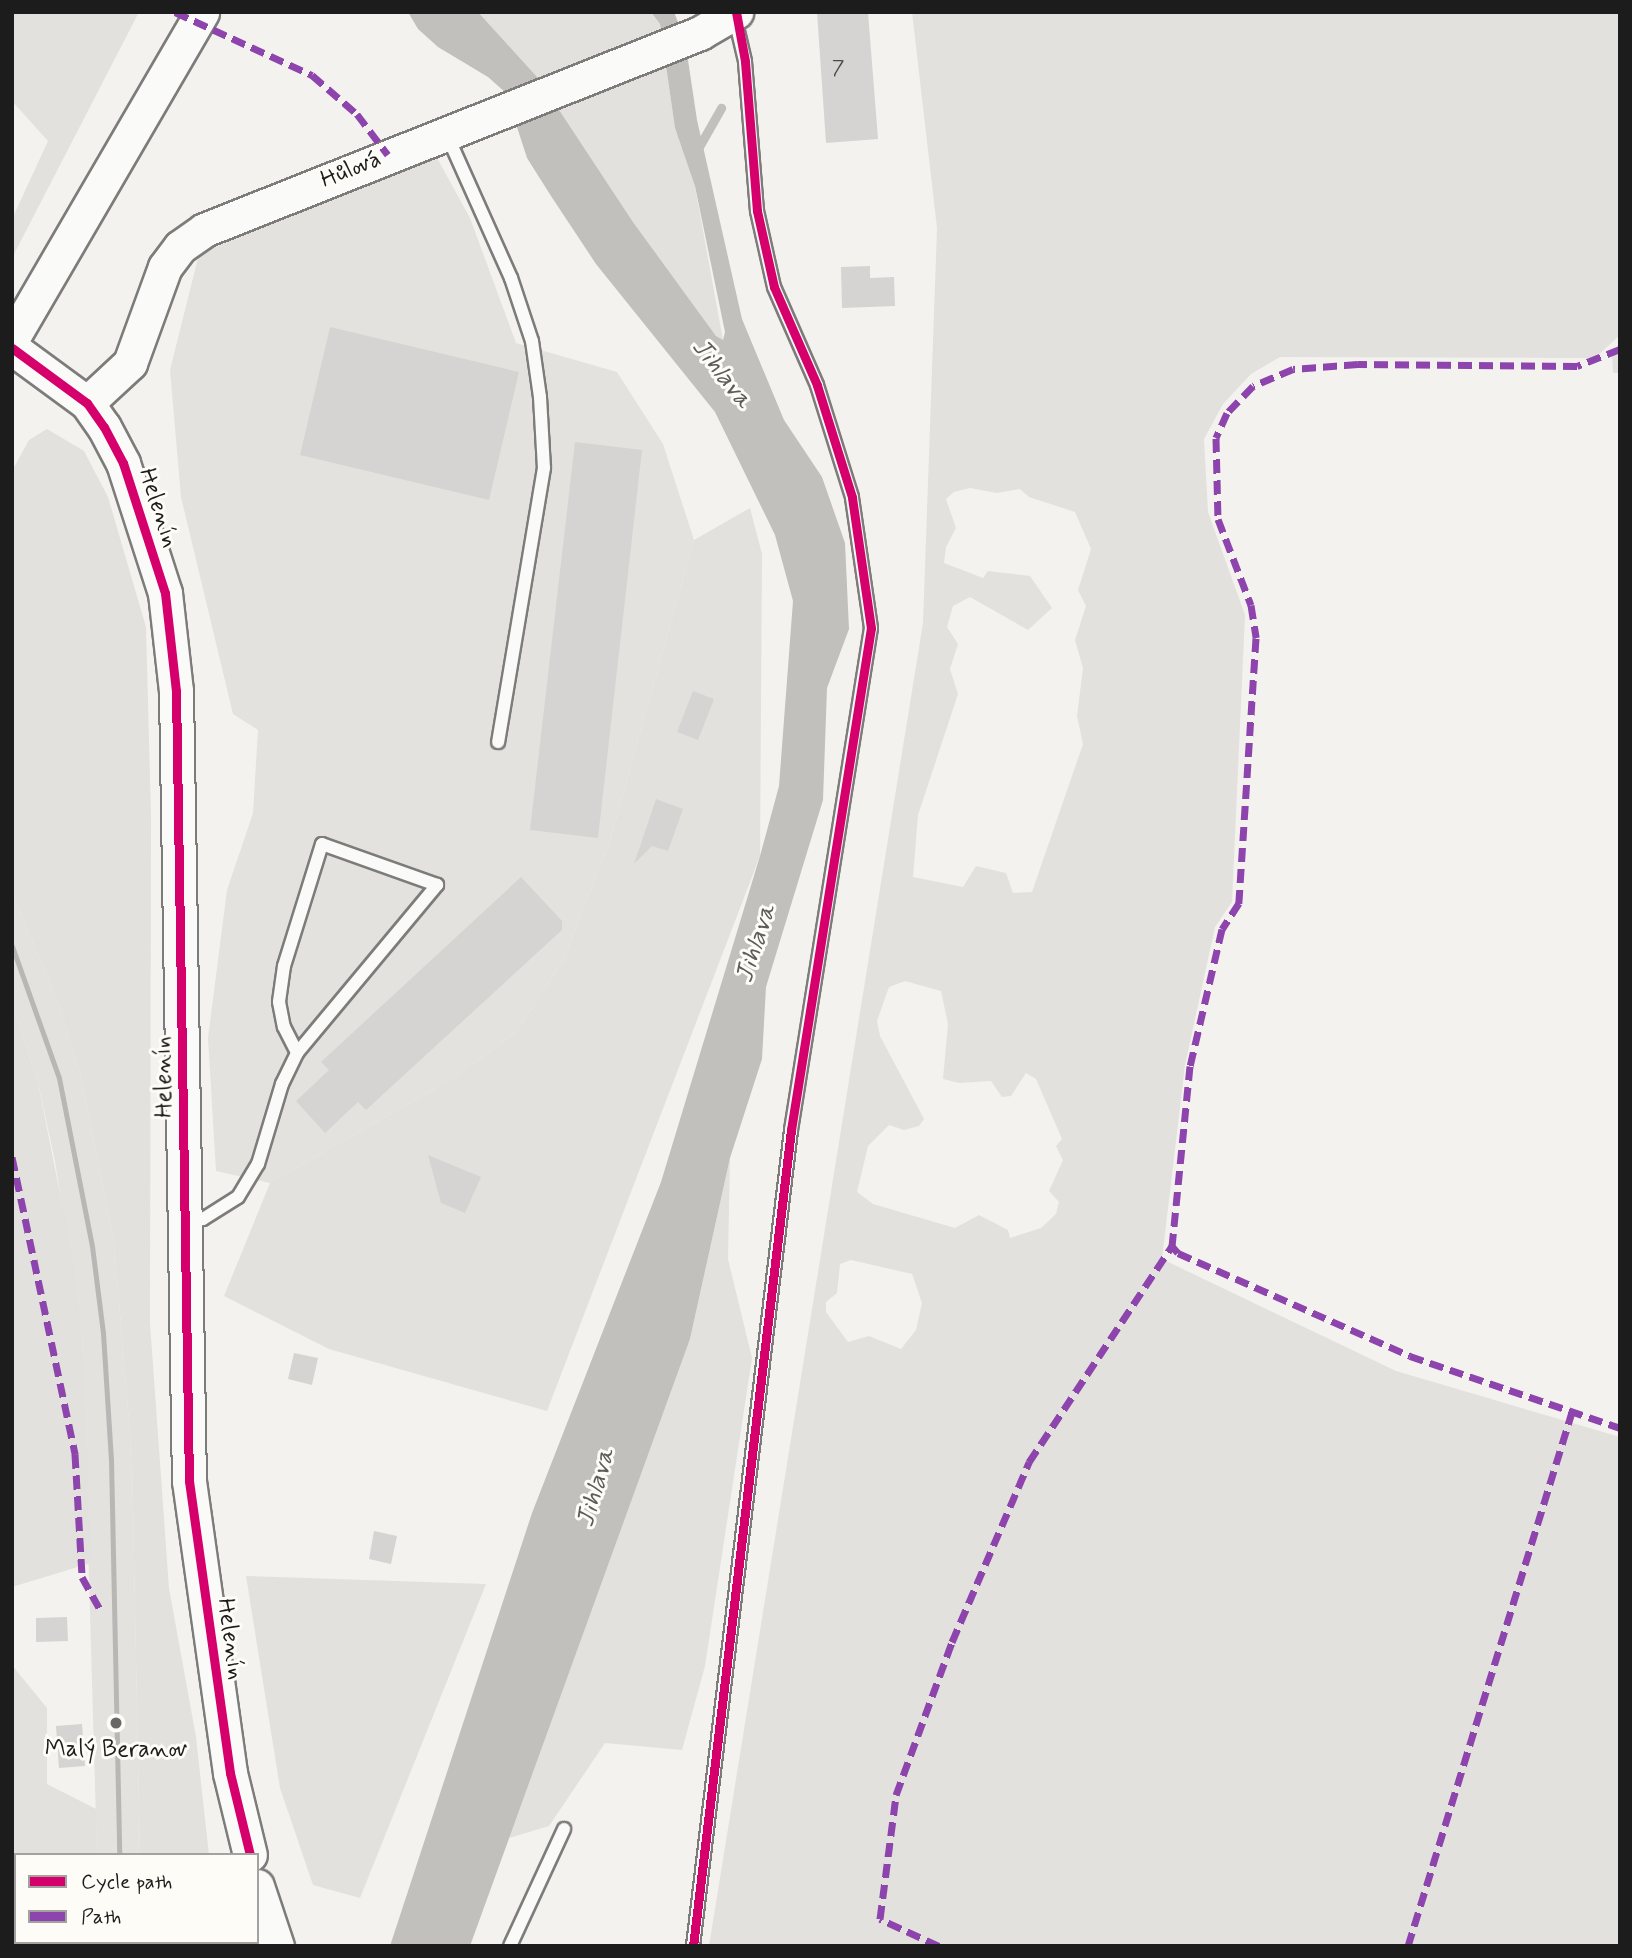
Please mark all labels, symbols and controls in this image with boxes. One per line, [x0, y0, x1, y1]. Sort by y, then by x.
house number: 7 [832, 55, 844, 81]
street label: Hůlová [317, 145, 385, 195]
water label: Jihlava [684, 333, 758, 415]
street label: Helenín [132, 465, 184, 551]
water label: Jihlava [730, 901, 784, 987]
street label: Helenín [149, 1036, 179, 1118]
water label: Jihlava [571, 1445, 623, 1531]
street label: Helenín [210, 1596, 250, 1682]
marker: Malý Beranov [106, 1713, 126, 1733]
place label: Malý Beranov [45, 1736, 187, 1764]
legend [14, 1853, 259, 1944]
text: Cycle path [81, 1868, 172, 1896]
text: Path [81, 1903, 121, 1931]

